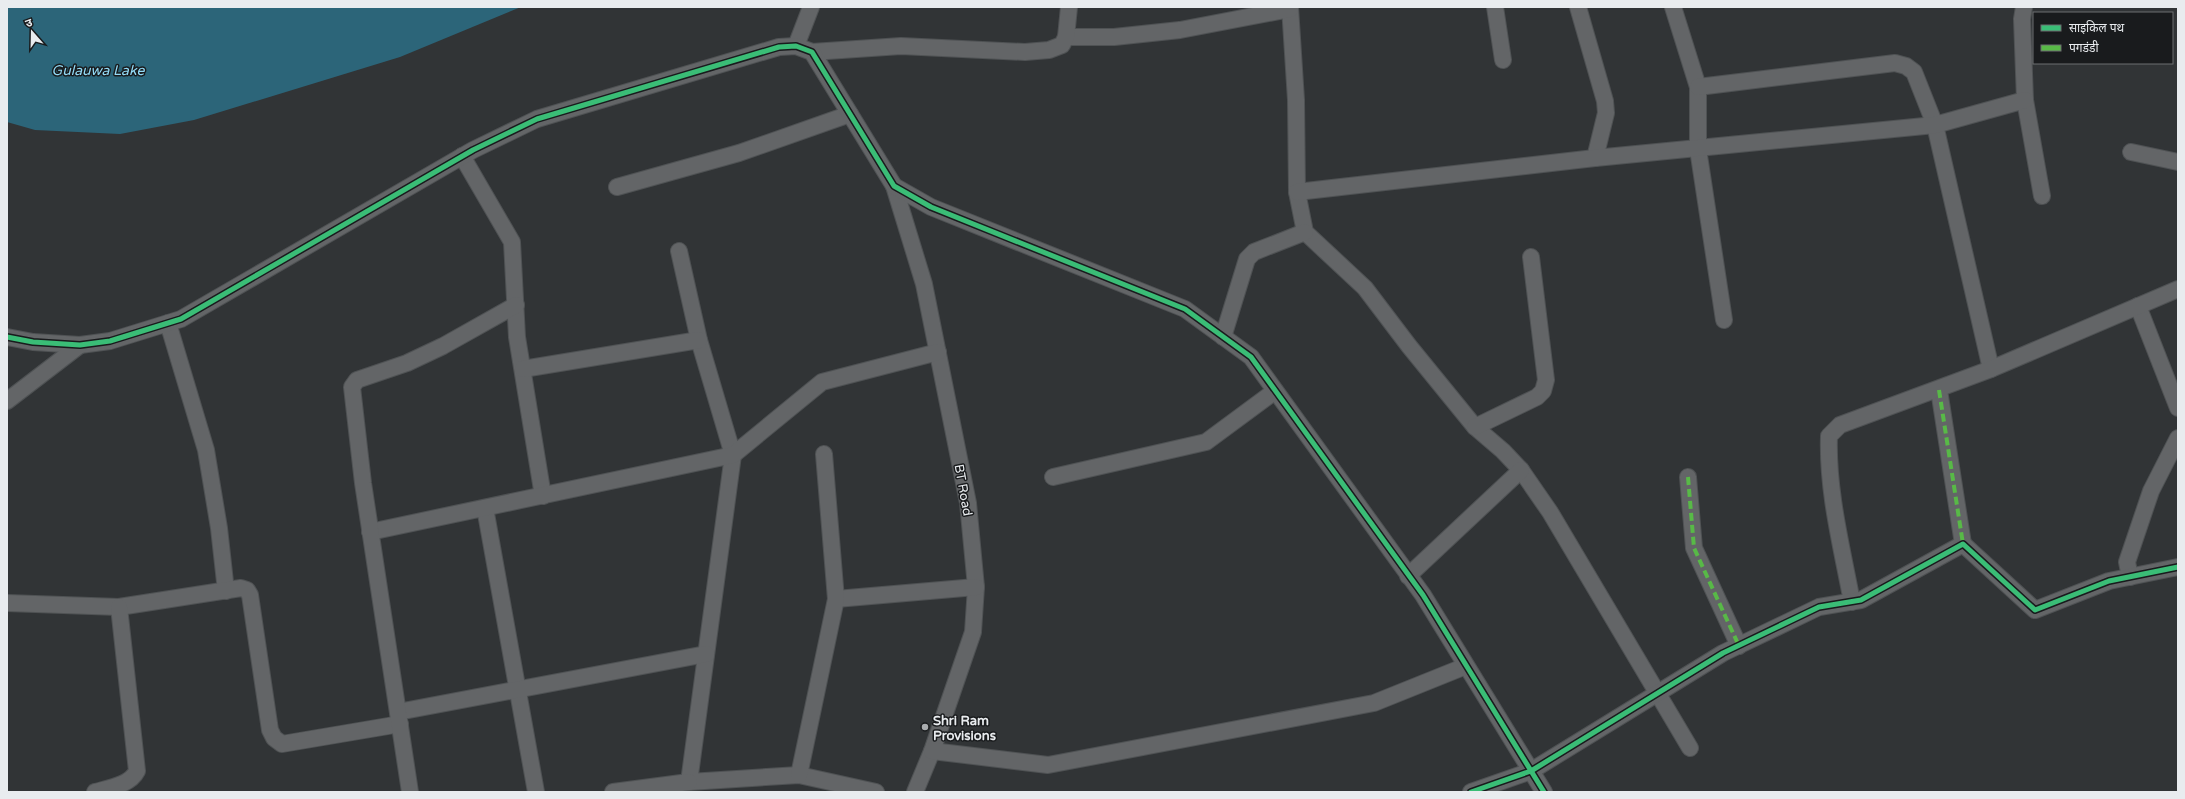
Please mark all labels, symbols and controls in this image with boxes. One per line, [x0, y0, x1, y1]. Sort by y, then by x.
north arrow [12, 12, 52, 52]
legend [2033, 12, 2173, 64]
text: उ [24, 16, 35, 30]
text: साइकिल पथ [2069, 20, 2125, 35]
text: पगडंडी [2069, 40, 2099, 55]
water label: Gulauwa Lake [52, 62, 145, 79]
street label: BT Road [951, 463, 975, 517]
place label: Shri Ram Provisions [933, 713, 996, 744]
marker: Shri Ram Provisions [920, 722, 930, 732]

